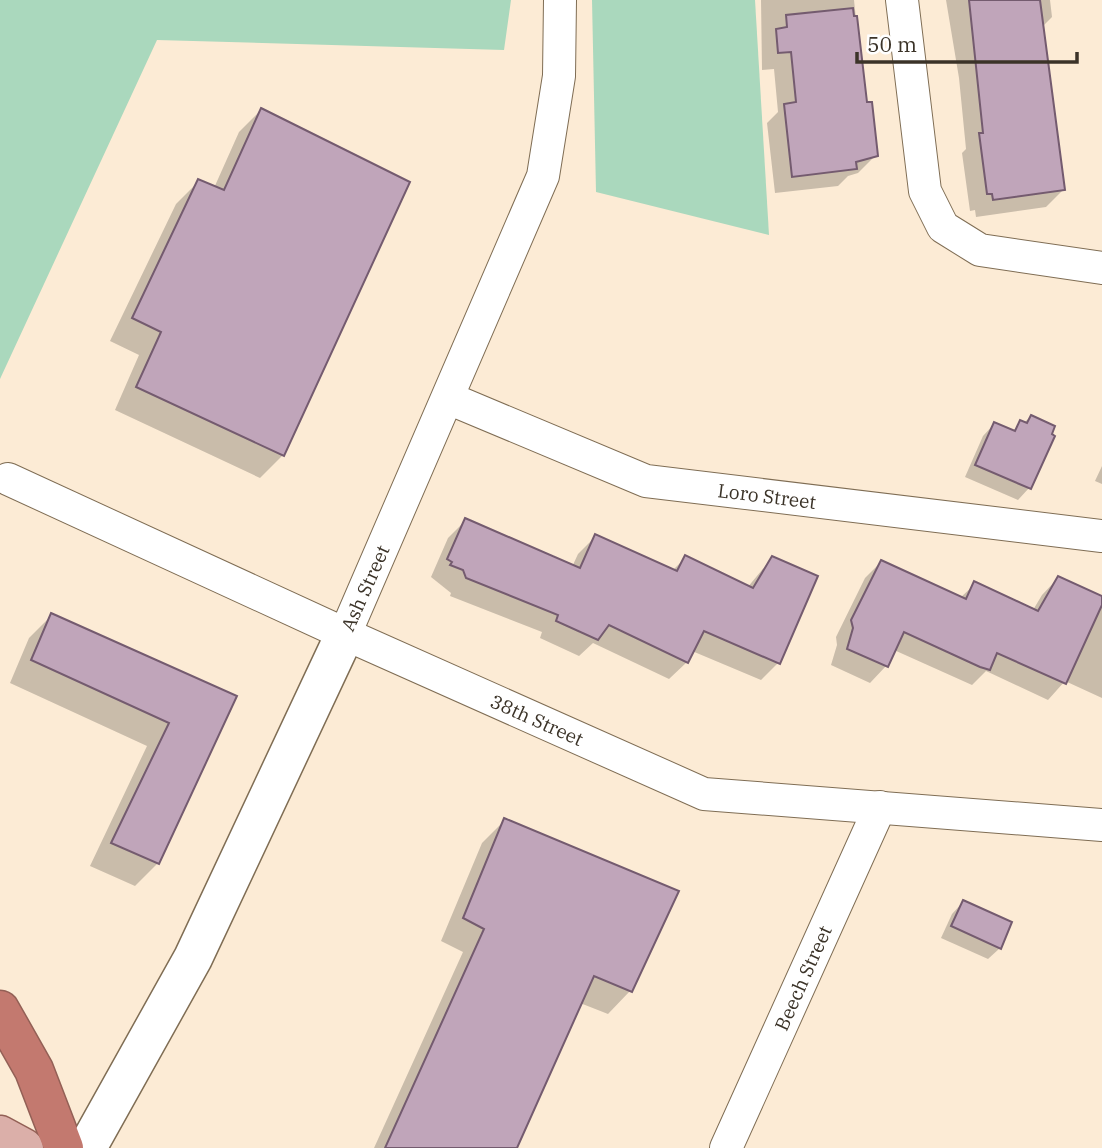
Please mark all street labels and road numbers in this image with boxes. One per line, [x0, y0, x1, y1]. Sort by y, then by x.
street label: Loro Street [716, 478, 818, 514]
street label: Ash Street [335, 541, 395, 635]
street label: 38th Street [487, 689, 587, 751]
street label: Beech Street [769, 921, 837, 1034]

